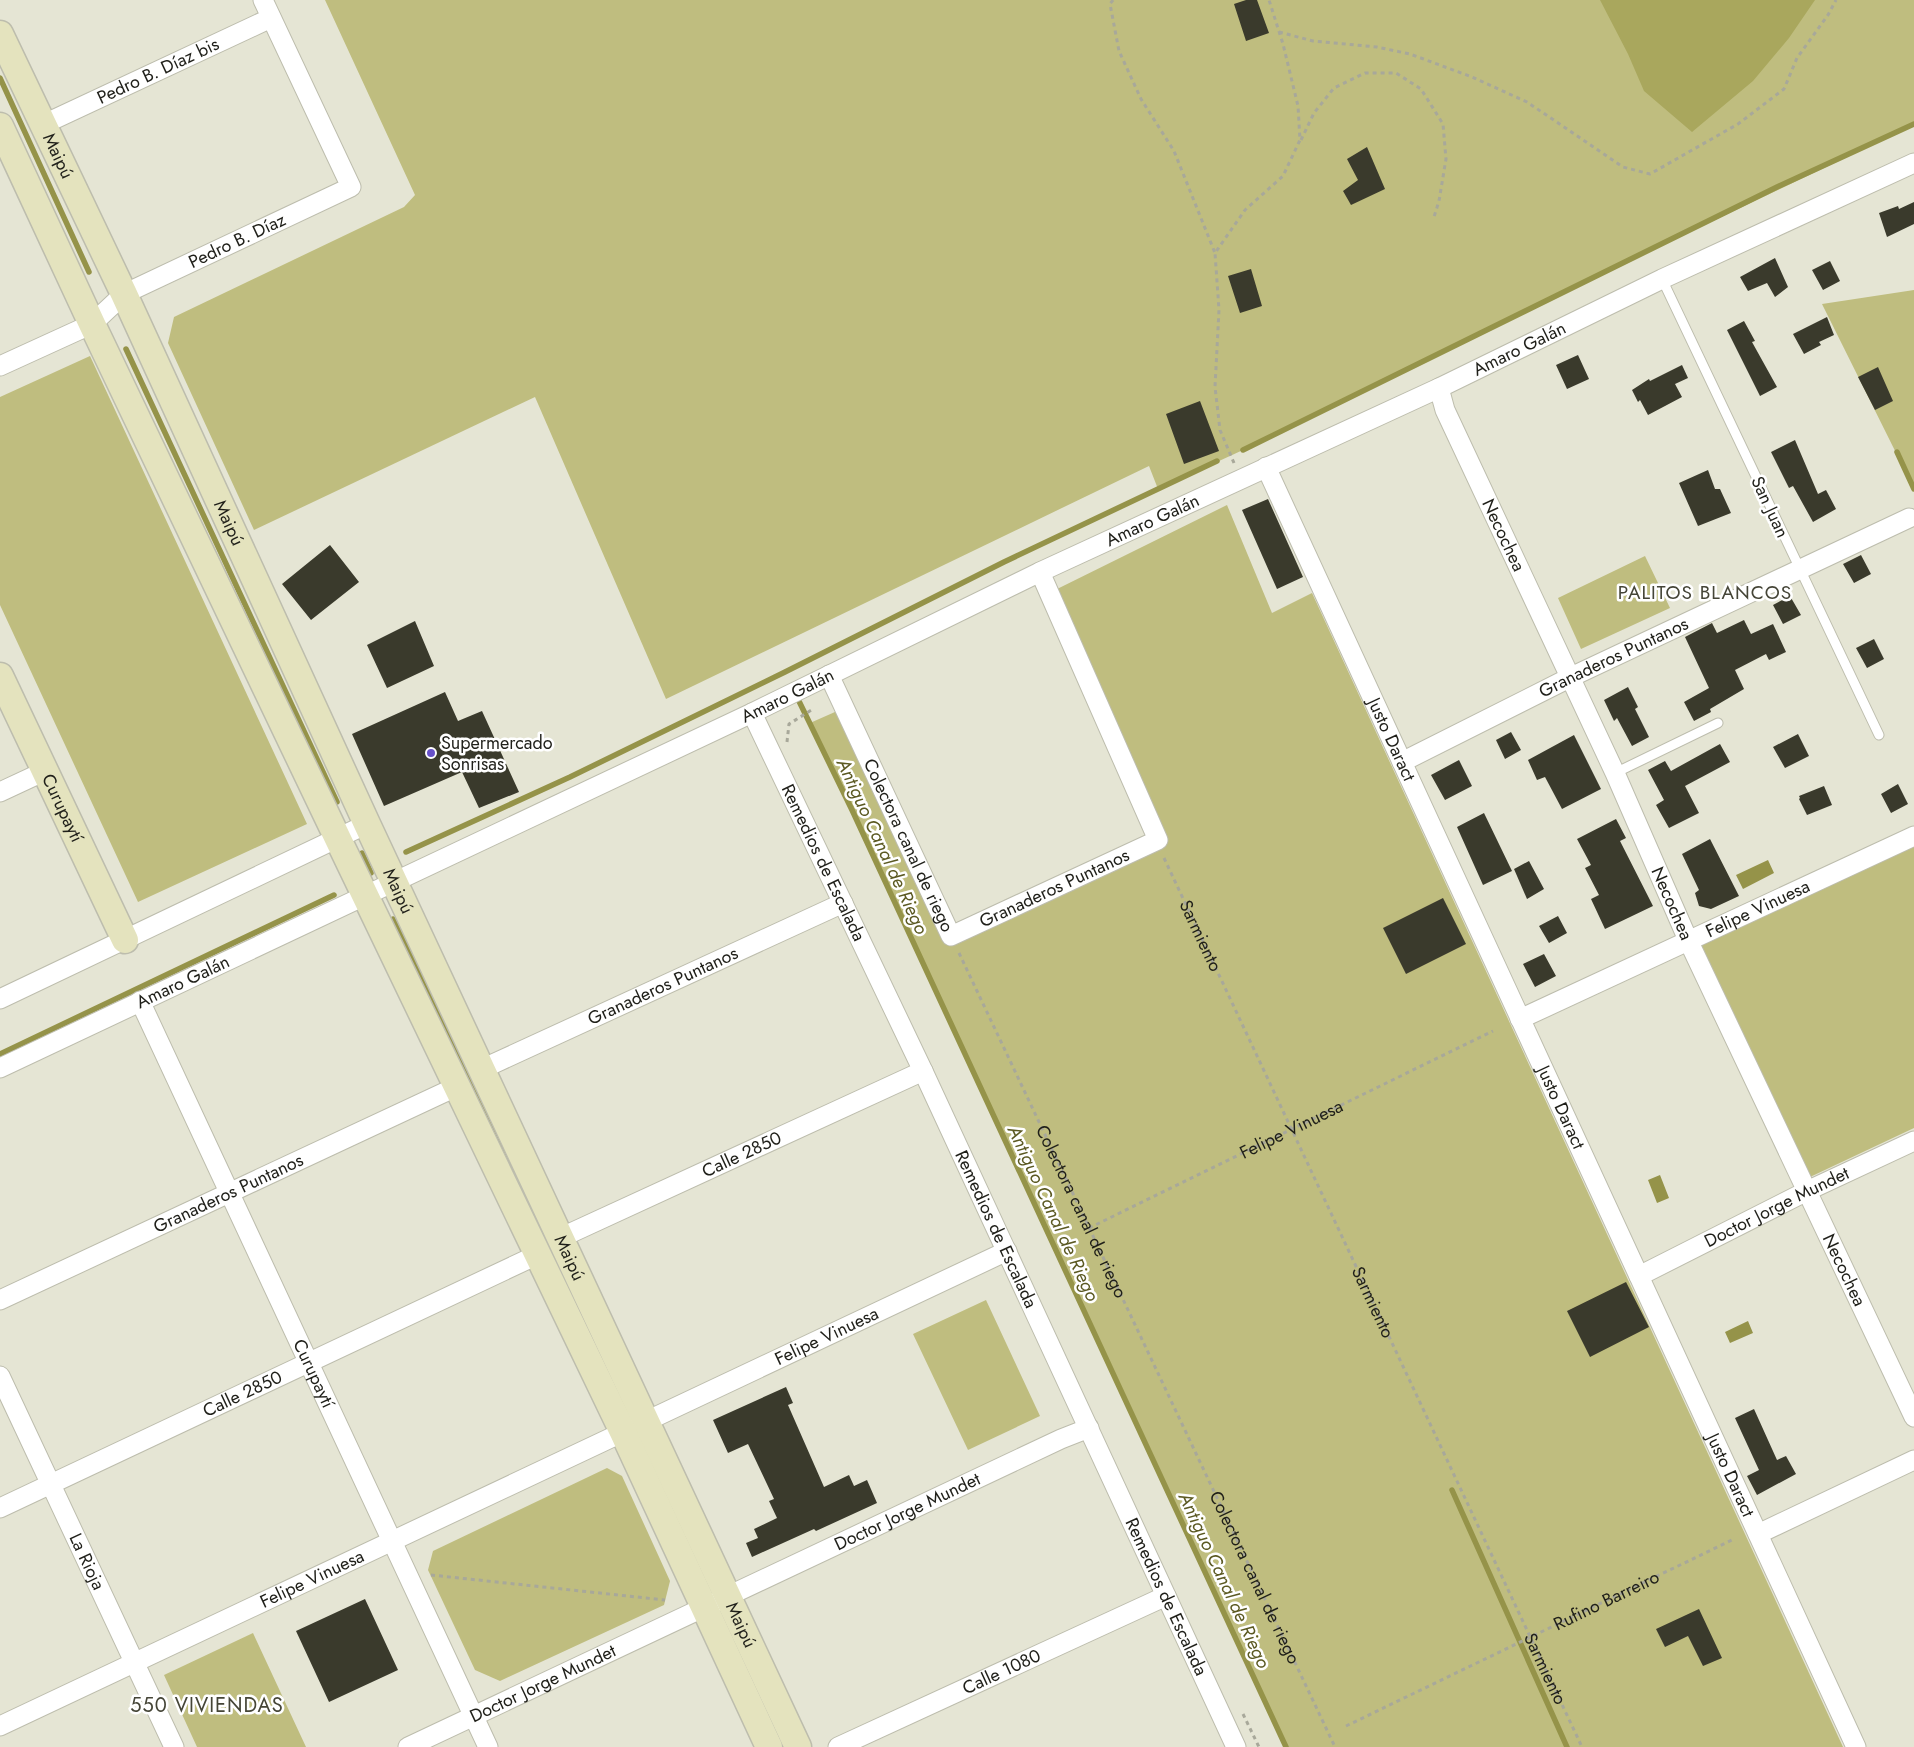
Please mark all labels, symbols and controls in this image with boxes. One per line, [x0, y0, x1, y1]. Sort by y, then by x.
street label: Pedro B. Díaz bis [93, 31, 223, 111]
street label: Maipú [36, 129, 80, 183]
street label: Pedro B. Díaz [184, 206, 291, 275]
street label: Amaro Galán [1468, 315, 1570, 383]
street label: San Juan [1744, 472, 1796, 542]
street label: Amaro Galán [1101, 487, 1204, 553]
street label: Necochea [1475, 494, 1532, 576]
street label: Maipú [207, 496, 251, 550]
district label: PALITOS BLANCOS [1618, 579, 1792, 606]
street label: Granaderos Puntanos [1534, 611, 1693, 704]
street label: Amaro Galán [737, 662, 838, 729]
street label: Justo Daract [1360, 692, 1422, 786]
place label: Supermercado Sonrisas [441, 730, 553, 777]
marker: Supermercado Sonrisas [425, 747, 437, 759]
water label: Antiguo Canal de Riego [829, 753, 935, 939]
street label: Colectora canal de riego [857, 754, 960, 936]
street label: Curupaytí [35, 769, 90, 848]
street label: Remedios de Escalada [775, 780, 872, 946]
street label: Granaderos Puntanos [975, 842, 1134, 934]
street label: Necochea [1645, 863, 1699, 944]
street label: Maipú [376, 864, 420, 918]
street label: Felipe Vinuesa [1701, 873, 1814, 944]
street label: Sarmiento [1173, 896, 1229, 976]
street label: Granaderos Puntanos [583, 940, 742, 1032]
street label: Amaro Galán [132, 949, 234, 1015]
street label: Justo Daract [1530, 1059, 1592, 1154]
street label: Felipe Vinuesa [1235, 1093, 1347, 1166]
water label: Antiguo Canal de Riego [1000, 1120, 1106, 1306]
street label: Colectora canal de riego [1029, 1121, 1134, 1303]
street label: Calle 2850 [698, 1125, 786, 1184]
street label: Remedios de Escalada [948, 1146, 1044, 1312]
street label: Granaderos Puntanos [149, 1147, 308, 1240]
street label: Doctor Jorge Mundet [1700, 1160, 1854, 1254]
street label: Necochea [1816, 1229, 1873, 1311]
street label: Maipú [548, 1231, 591, 1285]
street label: Sarmiento [1345, 1262, 1401, 1343]
street label: Felipe Vinuesa [770, 1300, 883, 1372]
street label: Curupaytí [286, 1335, 342, 1413]
street label: Calle 2850 [198, 1364, 287, 1424]
street label: Justo Daract [1699, 1427, 1761, 1522]
street label: Doctor Jorge Mundet [830, 1466, 985, 1557]
water label: Antiguo Canal de Riego [1171, 1487, 1277, 1673]
street label: Colectora canal de riego [1203, 1487, 1307, 1669]
street label: Remedios de Escalada [1119, 1513, 1214, 1680]
street label: La Rioja [63, 1529, 112, 1594]
street label: Felipe Vinuesa [256, 1543, 368, 1615]
street label: Rufino Barreiro [1549, 1564, 1664, 1637]
street label: Maipú [719, 1598, 763, 1652]
street label: Sarmiento [1517, 1629, 1573, 1709]
street label: Doctor Jorge Mundet [465, 1638, 621, 1729]
street label: Calle 1080 [958, 1642, 1045, 1701]
district label: 550 VIVIENDAS [130, 1691, 284, 1720]

